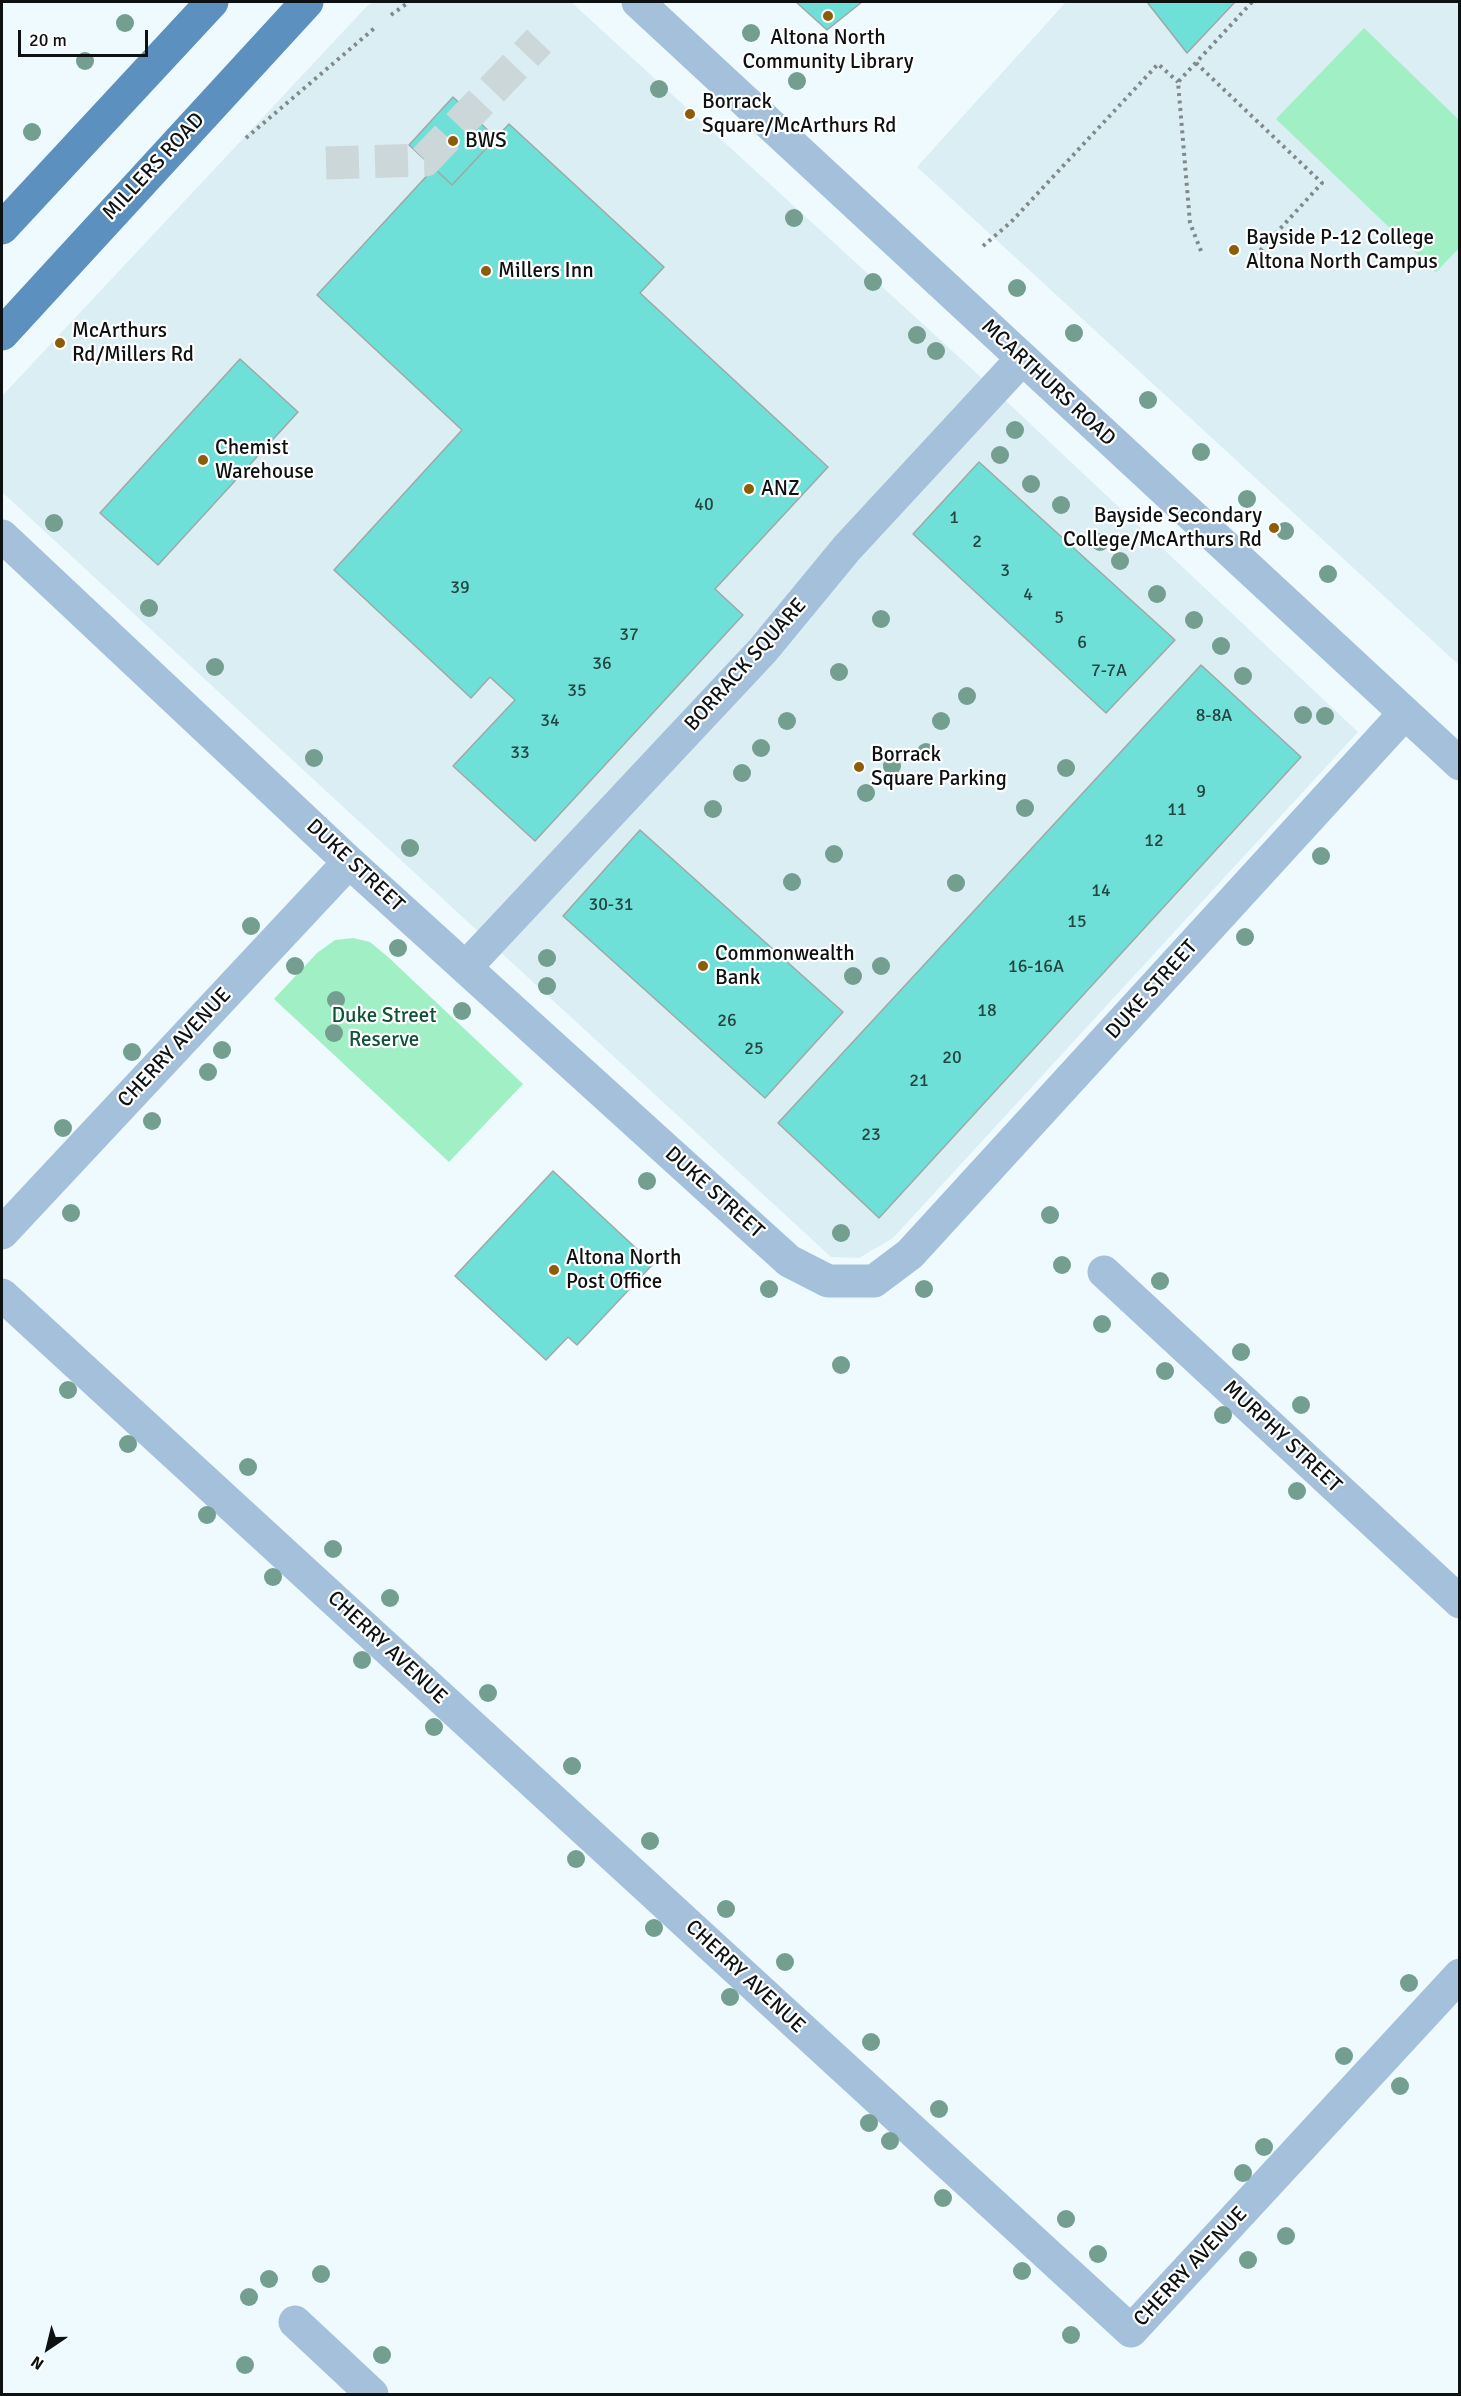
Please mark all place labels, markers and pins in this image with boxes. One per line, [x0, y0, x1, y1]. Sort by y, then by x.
marker: Altona North Community Library [821, 9, 835, 23]
place label: Altona North Community Library [743, 25, 913, 75]
place label: Borrack Square/McArthurs Rd [702, 89, 896, 139]
marker: Borrack Square/McArthurs Rd [683, 107, 697, 121]
place label: BWS [465, 128, 507, 154]
marker: BWS [446, 134, 460, 148]
place label: Bayside P-12 College Altona North Campus [1246, 225, 1438, 275]
marker: Bayside P-12 College Altona North Campus [1227, 243, 1241, 257]
place label: Millers Inn [498, 258, 594, 284]
marker: Millers Inn [479, 264, 493, 278]
place label: McArthurs Rd/Millers Rd [72, 318, 194, 368]
marker: McArthurs Rd/Millers Rd [53, 336, 67, 350]
place label: Chemist Warehouse [215, 435, 314, 485]
marker: Chemist Warehouse [196, 453, 210, 467]
place label: ANZ [761, 476, 800, 502]
marker: ANZ [742, 482, 756, 496]
place label: Bayside Secondary College/McArthurs Rd [1063, 503, 1262, 553]
marker: Bayside Secondary College/McArthurs Rd [1267, 521, 1281, 535]
place label: Borrack Square Parking [871, 742, 1007, 792]
marker: Borrack Square Parking [852, 760, 866, 774]
place label: Commonwealth Bank [715, 941, 855, 991]
marker: Commonwealth Bank [696, 959, 710, 973]
place label: Altona North Post Office [566, 1245, 681, 1295]
marker: Altona North Post Office [547, 1263, 561, 1277]

